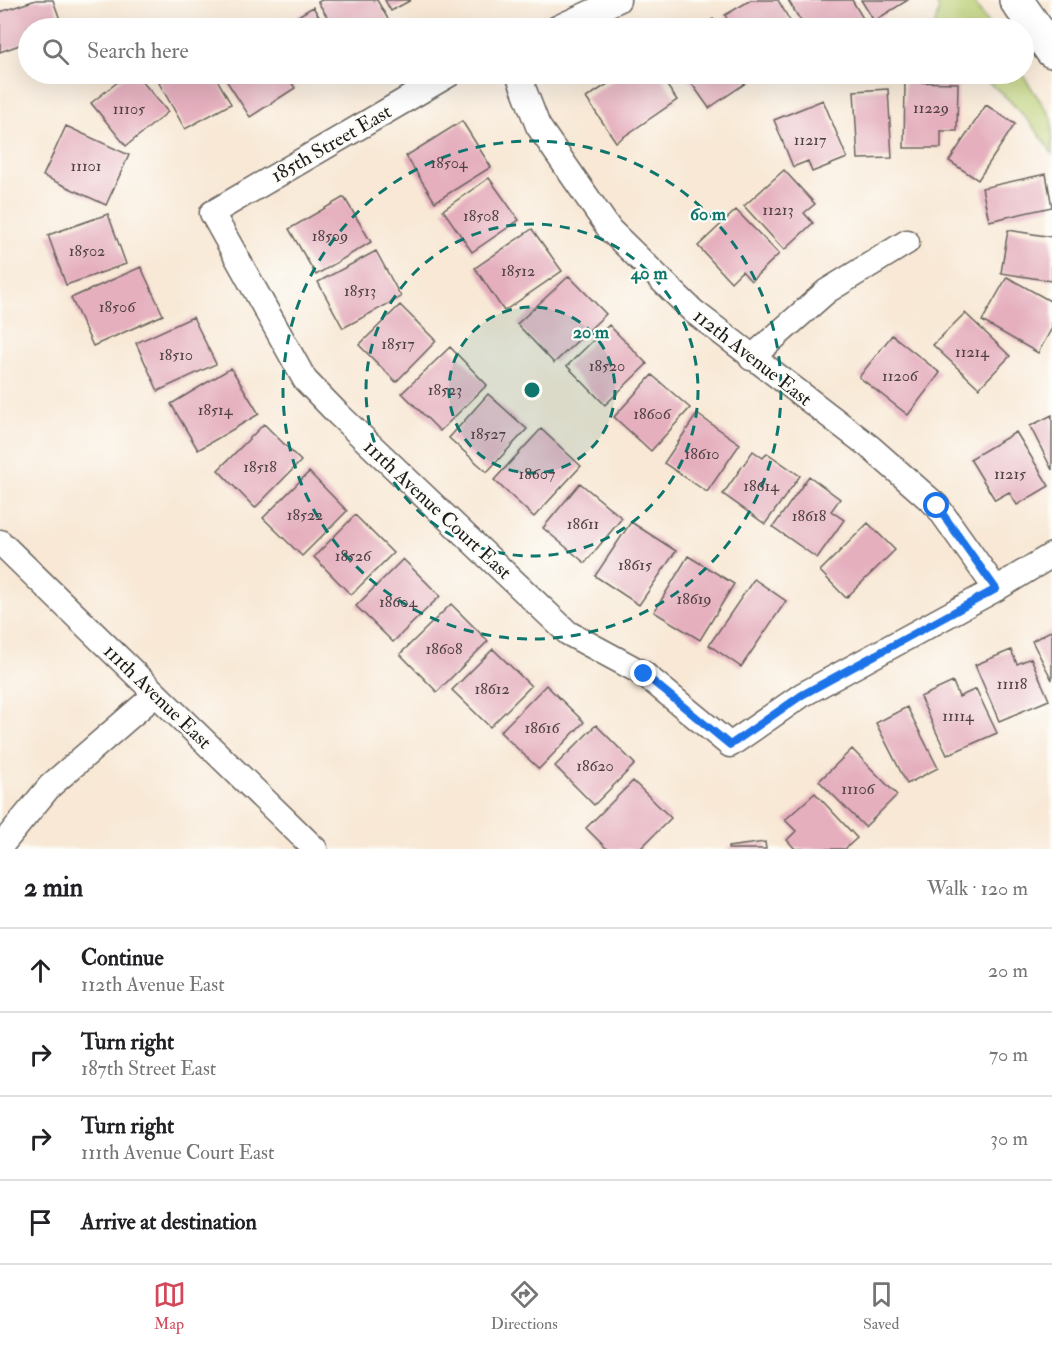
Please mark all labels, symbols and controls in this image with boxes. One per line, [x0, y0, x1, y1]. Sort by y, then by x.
search box [18, 18, 1034, 84]
icon: search [39, 35, 72, 68]
text: Search here [87, 37, 189, 65]
house number: 11229 [913, 98, 949, 118]
house number: 11105 [113, 99, 145, 119]
street label: 185th Street East [267, 99, 396, 188]
house number: 11217 [794, 130, 827, 150]
house number: 18504 [431, 153, 469, 173]
house number: 11101 [71, 156, 101, 176]
house number: 11213 [762, 200, 794, 220]
text: 60 m [690, 203, 727, 226]
house number: 18508 [463, 206, 499, 226]
house number: 18509 [312, 226, 348, 246]
house number: 18502 [69, 241, 105, 261]
house number: 18512 [501, 261, 535, 281]
text: 40 m [630, 262, 668, 285]
house number: 18513 [344, 281, 376, 301]
house number: 18506 [99, 297, 136, 317]
street label: 112th Avenue East [688, 303, 817, 412]
text: 20 m [573, 321, 610, 344]
house number: 18517 [381, 334, 415, 354]
house number: 11214 [955, 342, 990, 362]
house number: 18510 [159, 345, 193, 365]
house number: 18520 [589, 356, 625, 376]
house number: 11206 [882, 366, 919, 386]
house number: 18523 [428, 380, 462, 400]
centre of rings [522, 380, 542, 400]
house number: 18514 [198, 400, 234, 420]
house number: 18606 [633, 404, 672, 424]
house number: 18527 [470, 424, 506, 444]
street label: 111th Avenue Court East [358, 434, 517, 585]
house number: 18610 [684, 444, 720, 464]
house number: 18518 [243, 457, 277, 477]
house number: 18607 [519, 464, 556, 484]
house number: 11215 [994, 464, 1026, 484]
house number: 18614 [743, 476, 780, 496]
route start [923, 492, 949, 518]
house number: 18522 [287, 505, 323, 525]
house number: 18618 [792, 506, 827, 526]
house number: 18611 [567, 514, 599, 534]
house number: 18526 [335, 546, 372, 566]
house number: 18615 [618, 555, 652, 575]
house number: 18619 [676, 589, 712, 609]
house number: 18604 [379, 592, 418, 612]
street label: 111th Avenue East [98, 639, 217, 755]
house number: 18608 [426, 639, 463, 659]
route end [630, 660, 656, 686]
house number: 11118 [997, 674, 1028, 694]
house number: 18612 [474, 679, 510, 699]
house number: 11114 [942, 706, 975, 726]
house number: 18616 [525, 718, 560, 738]
house number: 18620 [576, 756, 614, 776]
house number: 11106 [841, 779, 876, 799]
text: 2 min [24, 872, 83, 904]
text: Walk · 120 m [927, 876, 1028, 901]
text: Continue [81, 944, 164, 972]
icon: ahead [24, 954, 57, 987]
text: 20 m [988, 958, 1028, 983]
text: 112th Avenue East [81, 972, 225, 997]
text: Turn right [81, 1028, 174, 1056]
icon: right [24, 1038, 57, 1071]
text: 70 m [989, 1042, 1028, 1067]
text: 187th Street East [81, 1056, 216, 1081]
text: Turn right [81, 1112, 174, 1140]
icon: right [24, 1122, 57, 1155]
text: 30 m [990, 1126, 1028, 1151]
text: 111th Avenue Court East [81, 1140, 274, 1165]
icon: arrive [24, 1206, 57, 1239]
text: Arrive at destination [81, 1208, 257, 1236]
tab: Map [153, 1278, 186, 1334]
tab: Directions [491, 1278, 558, 1334]
tab: Saved [863, 1278, 899, 1334]

